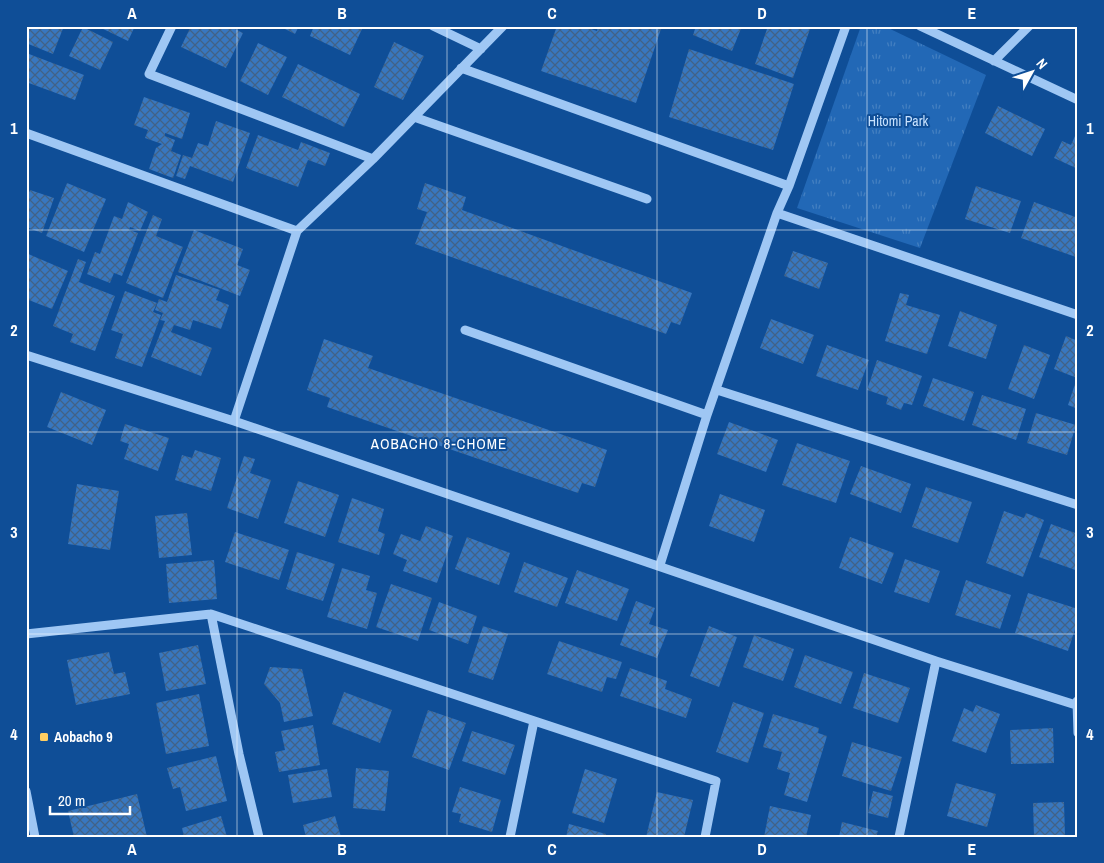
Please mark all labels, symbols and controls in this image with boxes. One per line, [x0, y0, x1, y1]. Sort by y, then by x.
text: A [127, 2, 137, 24]
text: B [337, 2, 347, 24]
text: C [547, 2, 557, 24]
text: D [757, 2, 767, 24]
text: E [968, 2, 977, 24]
north arrow [1006, 48, 1056, 98]
text: N [1032, 55, 1052, 73]
park label: Hitomi Park [868, 112, 929, 130]
text: 1 [10, 117, 18, 139]
text: 1 [1086, 117, 1094, 139]
text: 2 [10, 319, 18, 341]
text: 2 [1086, 319, 1094, 341]
district label: AOBACHO 8-CHOME [370, 433, 507, 454]
text: 3 [10, 521, 18, 543]
text: 3 [1086, 521, 1094, 543]
text: 4 [10, 723, 18, 745]
text: 4 [1086, 723, 1094, 745]
place label: Aobacho 9 [54, 728, 113, 746]
marker: Aobacho 9 [38, 731, 50, 743]
scale bar [50, 783, 130, 815]
text: 20 m [58, 790, 85, 811]
text: A [127, 838, 137, 860]
text: B [337, 838, 347, 860]
text: C [547, 838, 557, 860]
text: D [757, 838, 767, 860]
text: E [968, 838, 977, 860]

